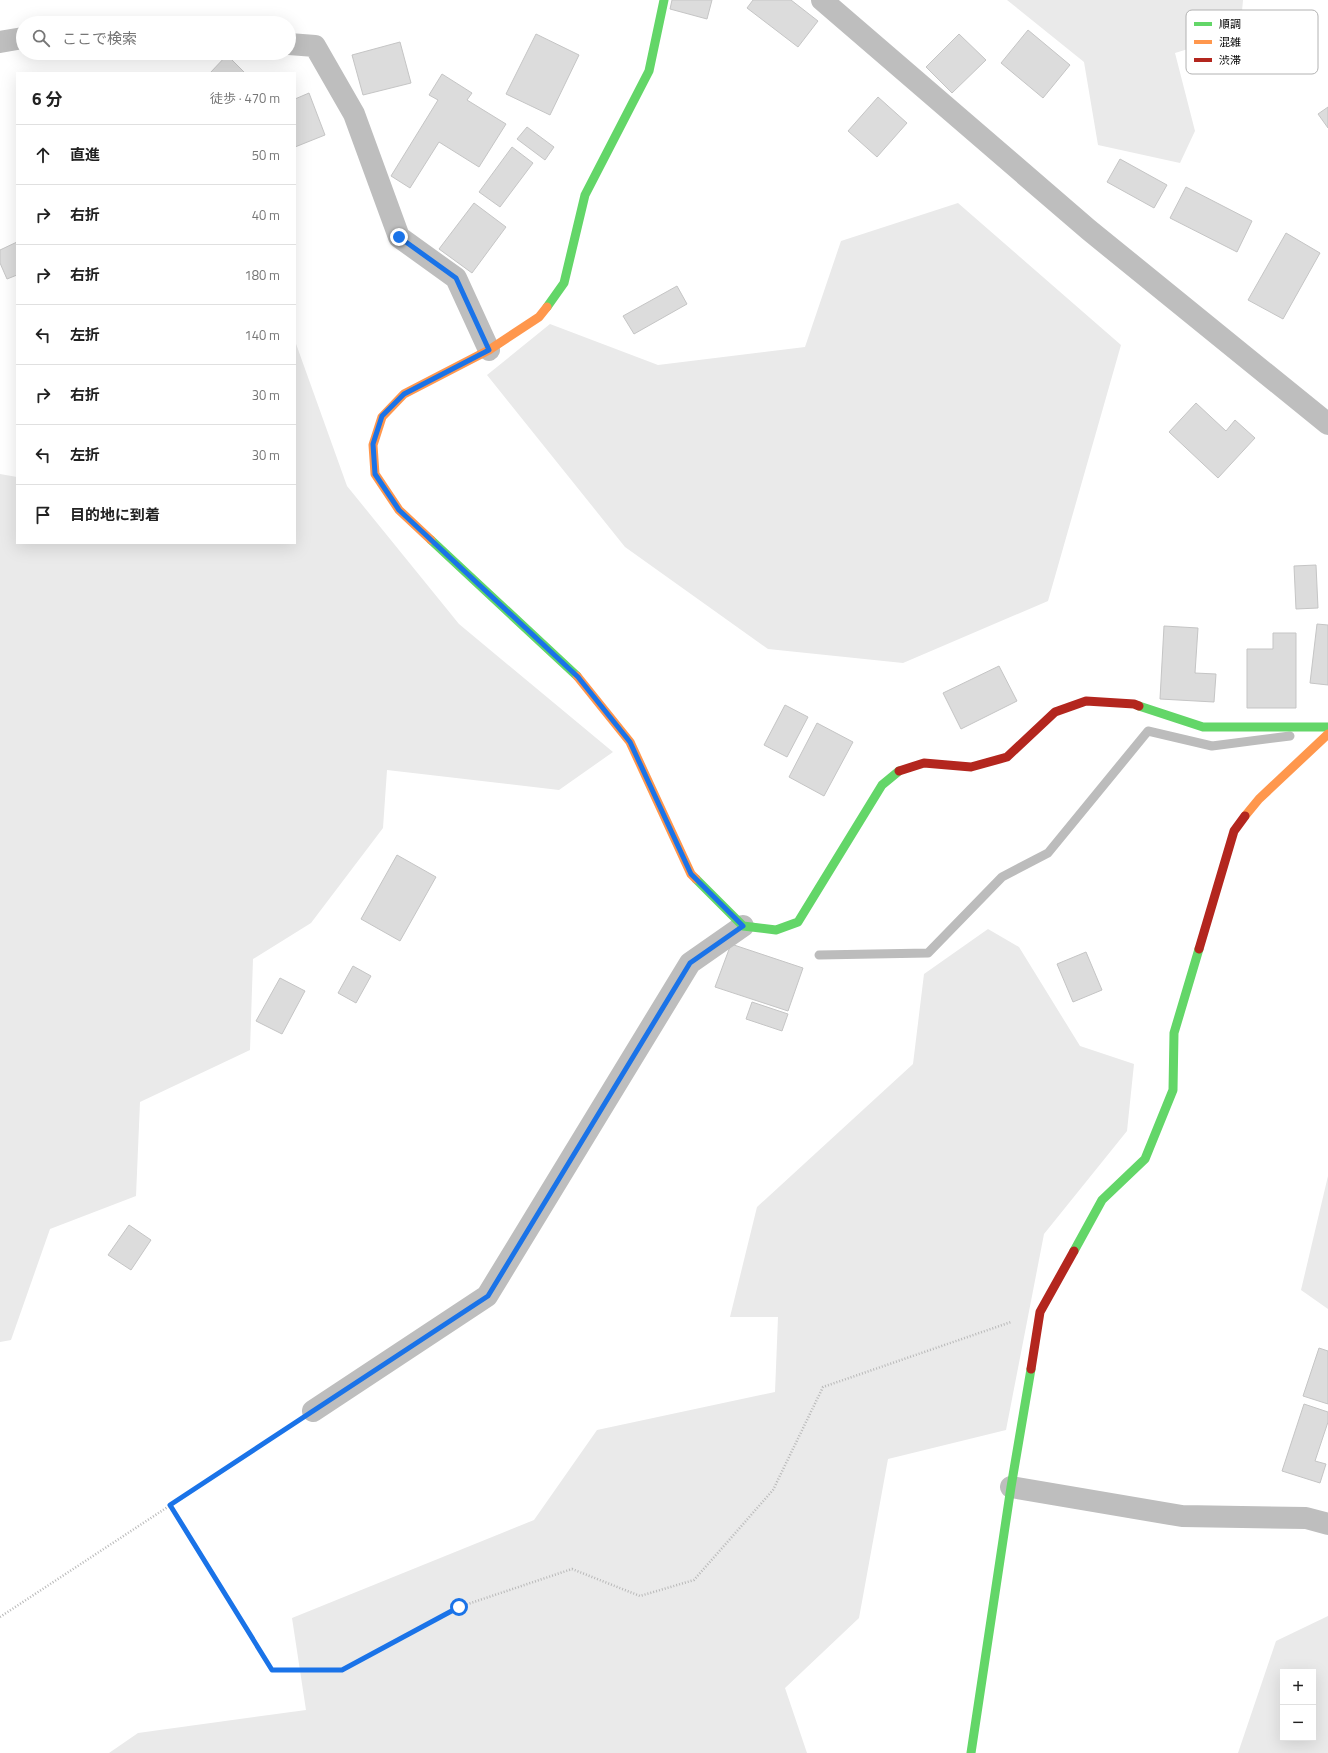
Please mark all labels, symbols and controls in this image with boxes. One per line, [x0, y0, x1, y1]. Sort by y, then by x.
legend [1186, 10, 1318, 74]
search box [16, 16, 296, 60]
text: 順調 [1219, 16, 1241, 32]
icon: search [30, 27, 52, 49]
text: ここで検索 [62, 27, 137, 50]
text: 混雑 [1219, 34, 1241, 50]
text: 渋滞 [1219, 52, 1241, 68]
text: 6 分 [32, 86, 62, 112]
text: 徒歩 · 470 m [210, 88, 280, 108]
text: 直進 [70, 143, 100, 166]
icon: ahead [32, 144, 54, 166]
text: 50 m [252, 145, 280, 165]
text: 右折 [70, 203, 100, 226]
icon: right [32, 204, 54, 226]
text: 40 m [252, 205, 280, 225]
route end [390, 228, 408, 246]
text: 右折 [70, 263, 100, 286]
icon: right [32, 264, 54, 286]
text: 180 m [244, 265, 280, 285]
text: 左折 [70, 323, 100, 346]
icon: left [32, 324, 54, 346]
text: 140 m [244, 325, 280, 345]
text: 右折 [70, 383, 100, 406]
icon: right [32, 384, 54, 406]
text: 30 m [252, 385, 280, 405]
text: 左折 [70, 443, 100, 466]
icon: left [32, 444, 54, 466]
text: 30 m [252, 445, 280, 465]
text: 目的地に到着 [70, 503, 160, 526]
icon: arrive [32, 504, 54, 526]
route start [450, 1598, 468, 1616]
map controls [1280, 1669, 1316, 1741]
button: + [1280, 1669, 1316, 1705]
button: − [1280, 1705, 1316, 1741]

